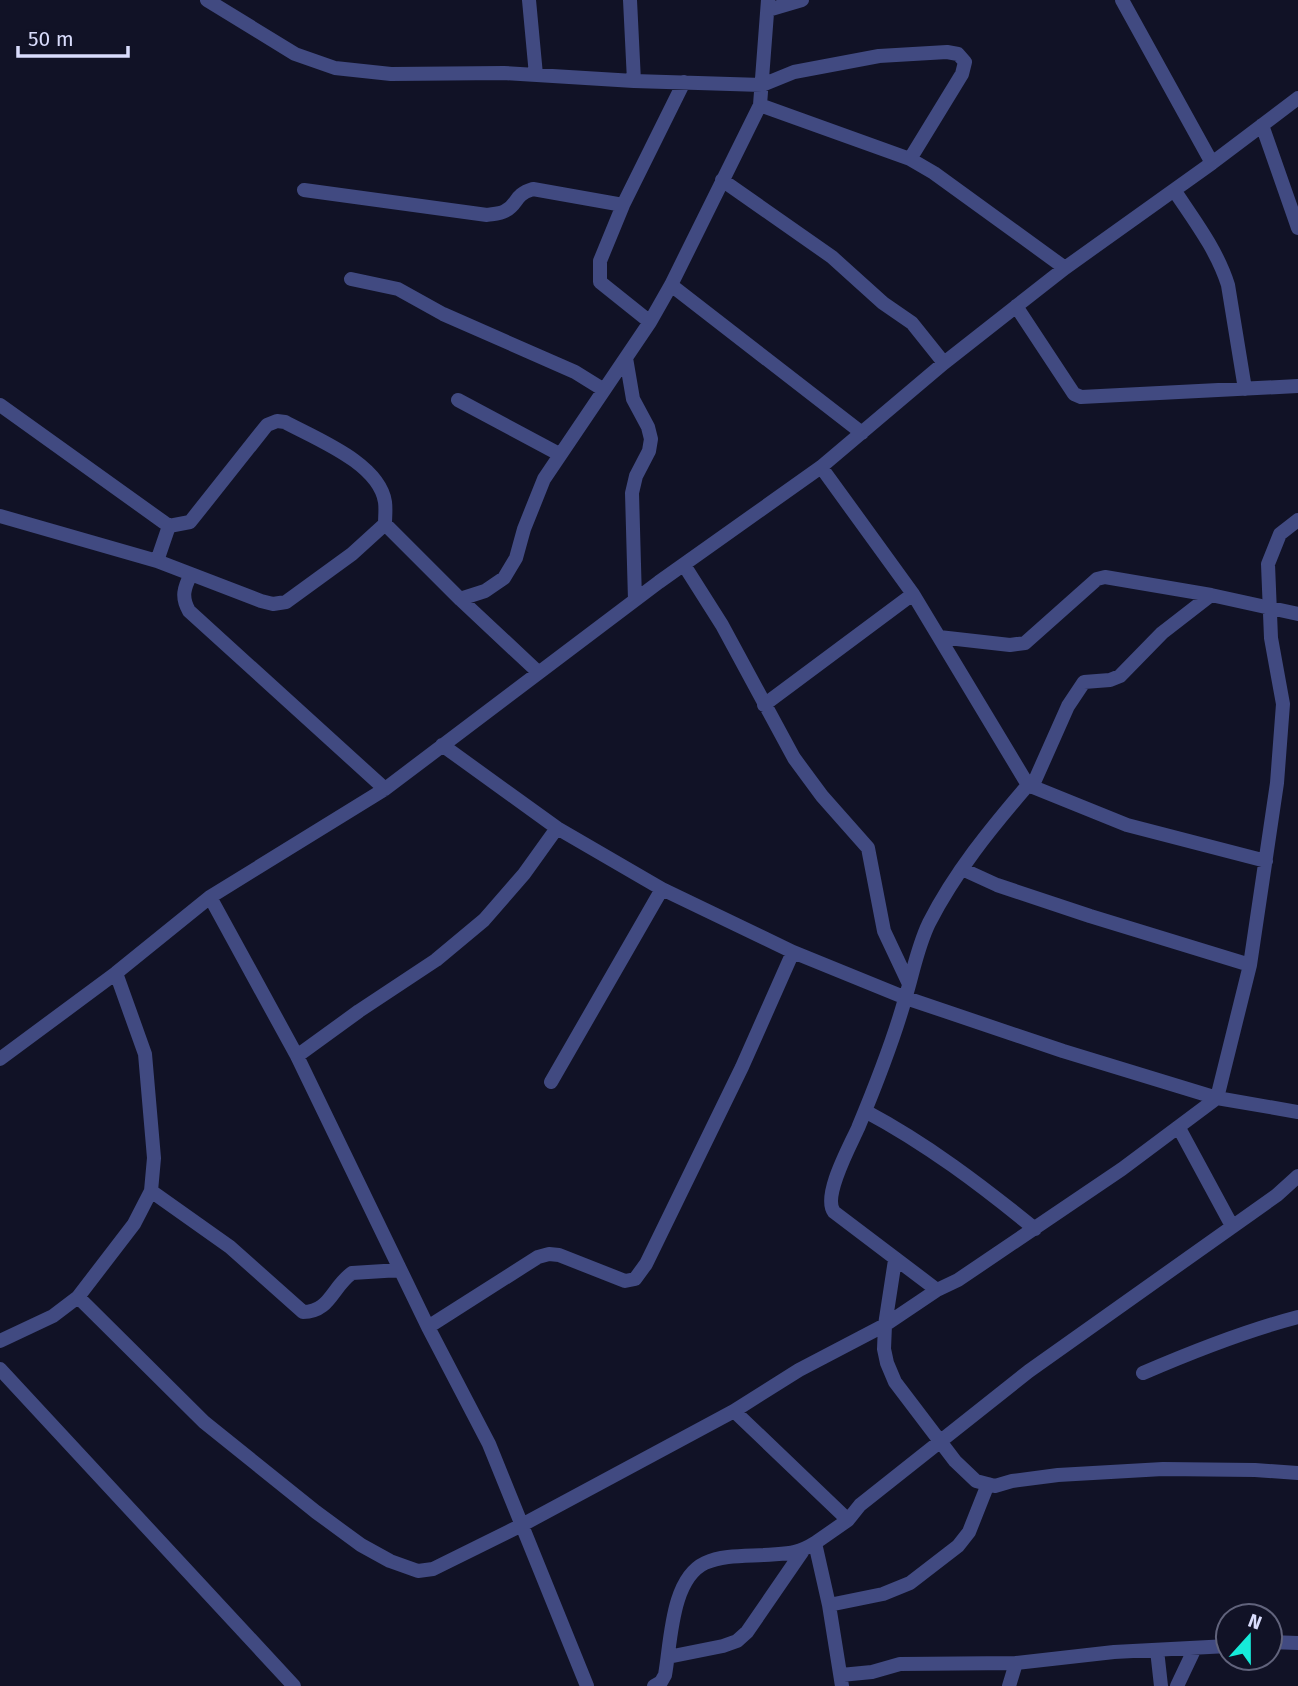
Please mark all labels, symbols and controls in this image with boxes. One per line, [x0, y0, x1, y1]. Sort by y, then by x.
scale bar [18, 14, 128, 58]
text: 50 m [28, 26, 74, 52]
north arrow [1214, 1602, 1284, 1672]
text: N [1245, 1609, 1265, 1635]

